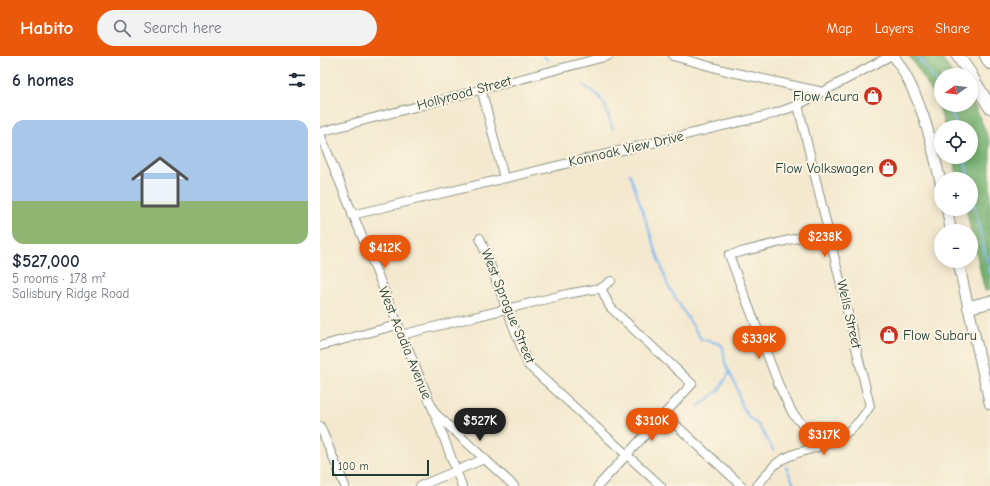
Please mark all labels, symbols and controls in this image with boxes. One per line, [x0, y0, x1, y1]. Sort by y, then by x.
search box [97, 10, 377, 46]
text: Habito [20, 17, 73, 39]
icon: search [111, 17, 133, 39]
text: Search here [143, 19, 221, 37]
text: Map [826, 20, 853, 37]
text: Layers [875, 20, 913, 37]
text: Share [935, 20, 970, 37]
north arrow [934, 68, 978, 112]
map controls [934, 68, 978, 268]
icon: filters [286, 69, 308, 91]
text: 6 homes [12, 71, 74, 90]
street label: Hollyrood Street [415, 72, 514, 114]
shop icon: Flow Acura [862, 85, 884, 107]
place label: Flow Acura [793, 88, 859, 105]
button: locate [934, 120, 978, 164]
street label: Konnoak View Drive [567, 127, 685, 171]
icon: home [124, 146, 196, 218]
shop icon: Flow Volkswagen [877, 157, 899, 179]
place label: Flow Volkswagen [775, 160, 874, 177]
button: + [934, 172, 978, 216]
pin: $238K [797, 224, 853, 258]
button: − [934, 224, 978, 268]
text: $238K [808, 229, 842, 244]
pin: $412K [357, 235, 413, 269]
text: $412K [369, 240, 401, 255]
street label: West Sprague Street [477, 246, 539, 367]
text: $527,000 [12, 252, 80, 271]
text: 5 rooms · 178 m² [12, 271, 105, 286]
street label: Wells Street [833, 278, 865, 351]
street label: West Acadia Avenue [375, 284, 435, 402]
text: Salisbury Ridge Road [12, 286, 129, 301]
shop icon: Flow Subaru [878, 324, 900, 346]
pin: $339K [731, 326, 787, 360]
place label: Flow Subaru [903, 327, 977, 344]
text: $339K [742, 331, 776, 346]
pin: $527K [452, 408, 508, 442]
pin: $310K [624, 408, 680, 442]
text: $527K [463, 413, 497, 428]
text: $310K [635, 413, 669, 428]
pin: $317K [796, 422, 852, 456]
text: $317K [808, 427, 840, 442]
scale bar [332, 458, 429, 477]
text: 100 m [338, 460, 369, 473]

